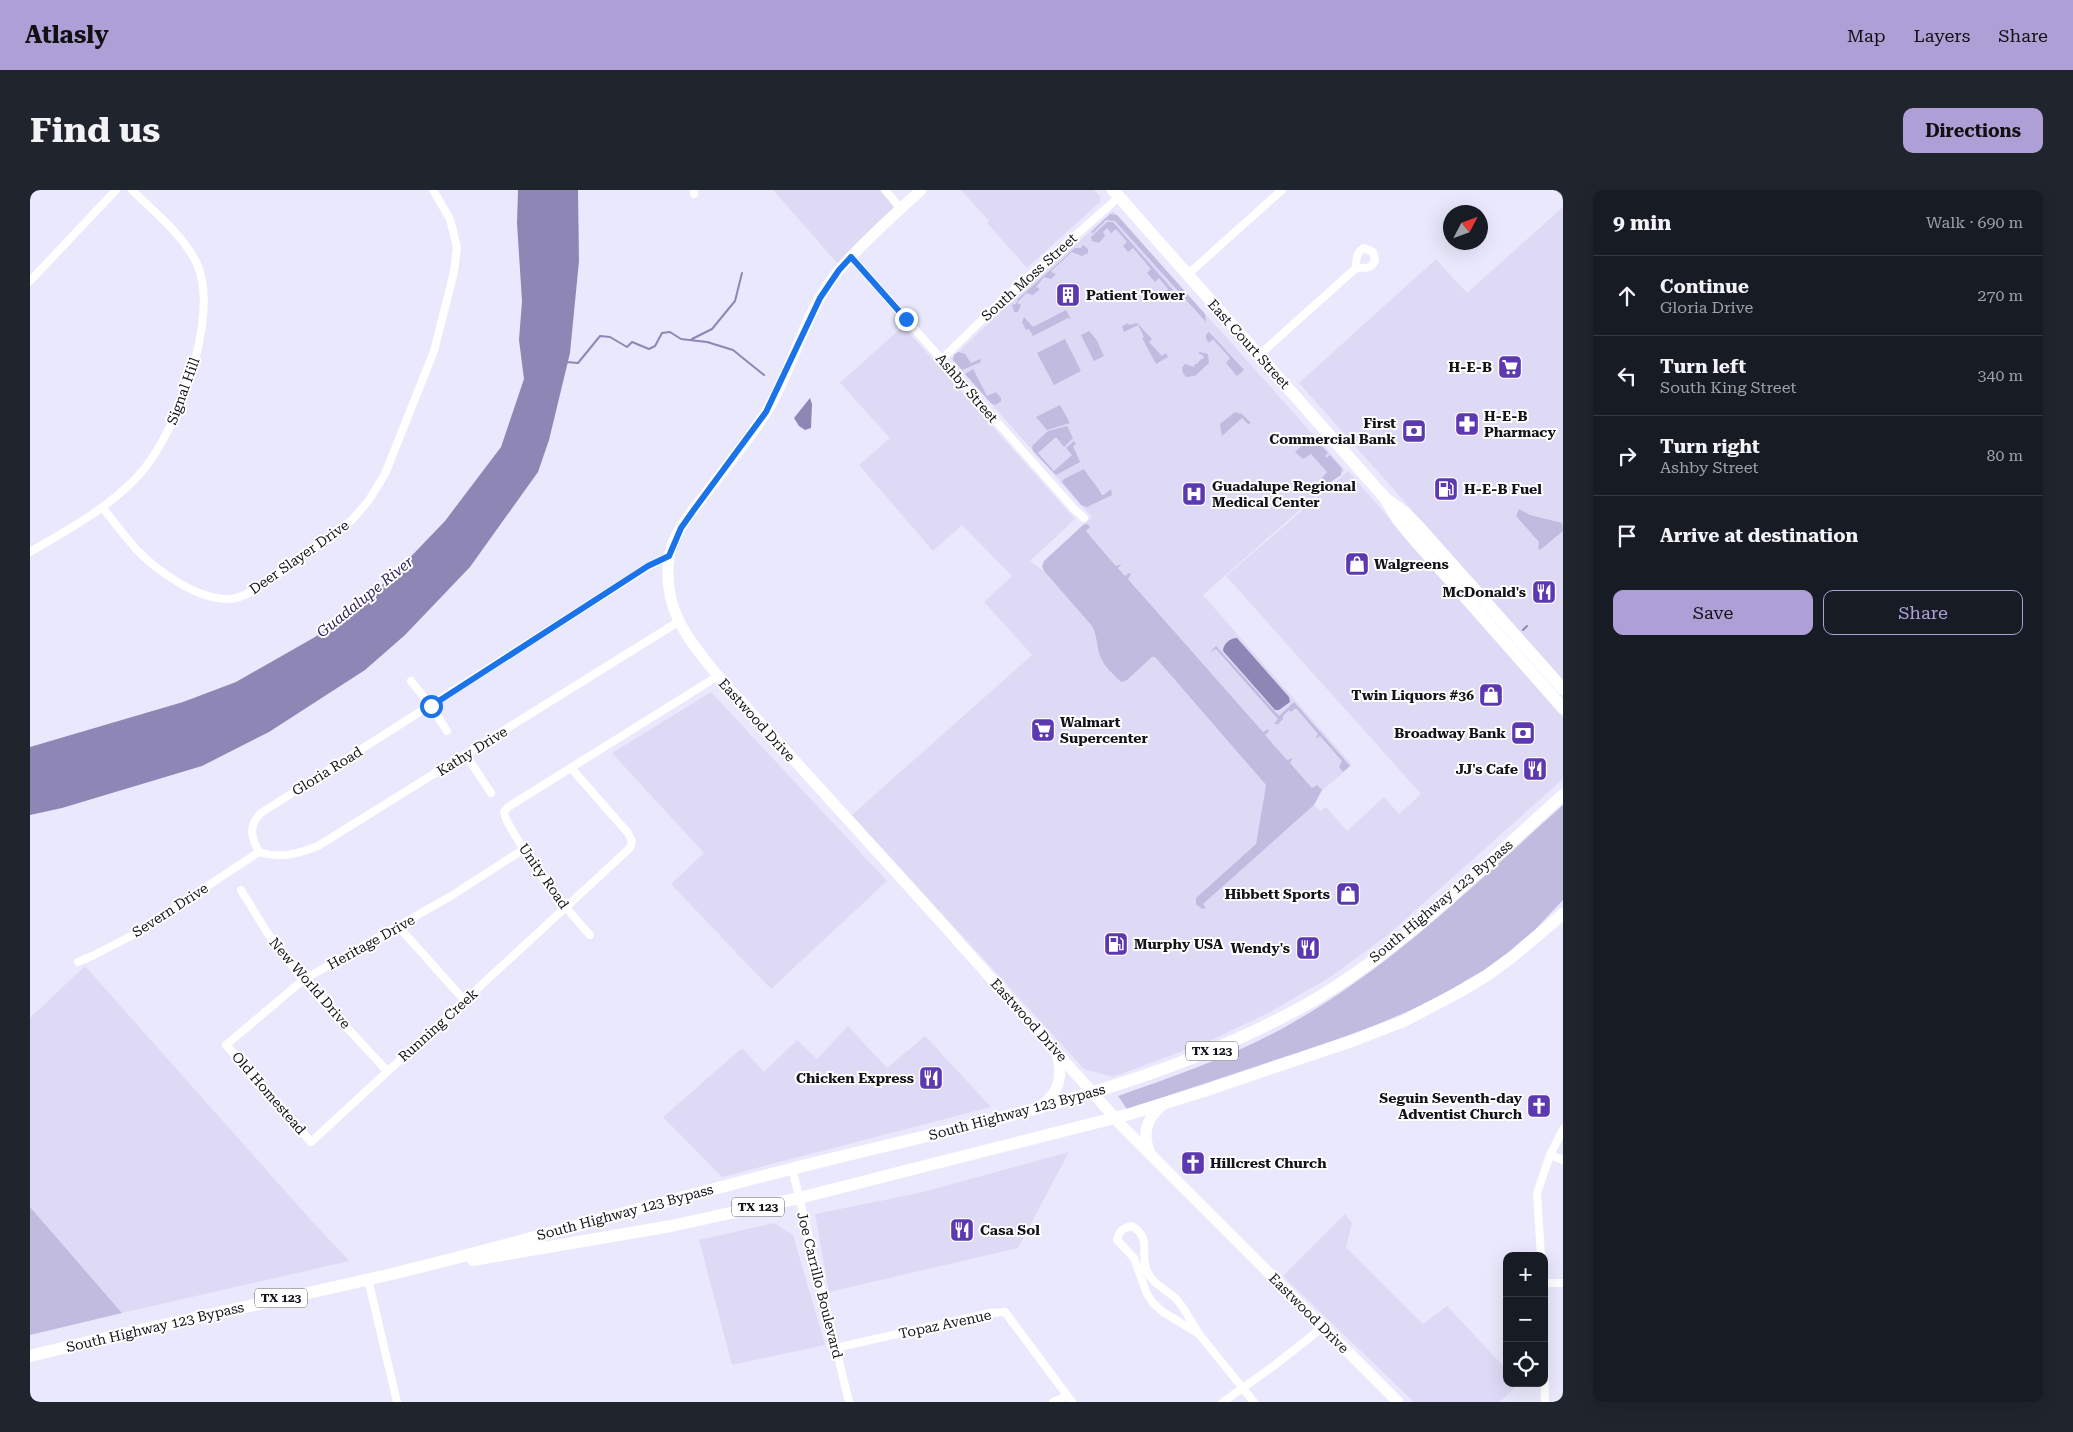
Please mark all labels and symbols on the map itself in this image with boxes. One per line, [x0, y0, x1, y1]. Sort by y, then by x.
north arrow [1443, 205, 1488, 250]
street label: South Moss Street [978, 230, 1080, 324]
building icon: Patient Tower [1055, 282, 1081, 308]
place label: Patient Tower [1086, 287, 1186, 303]
street label: East Court Street [1205, 296, 1293, 392]
route end [895, 308, 918, 331]
street label: Ashby Street [933, 350, 1001, 426]
supermarket icon: H-E-B [1497, 354, 1523, 380]
street label: Signal Hill [163, 355, 203, 427]
place label: H-E-B [1448, 359, 1492, 375]
place label: H-E-B Pharmacy [1484, 408, 1556, 440]
pharmacy icon: H-E-B Pharmacy [1454, 411, 1480, 437]
place label: First Commercial Bank [1269, 415, 1396, 447]
bank icon: First Commercial Bank [1401, 418, 1427, 444]
fuel station icon: H-E-B Fuel [1433, 476, 1459, 502]
place label: Guadalupe Regional Medical Center [1212, 478, 1356, 510]
hospital icon: Guadalupe Regional Medical Center [1181, 481, 1207, 507]
place label: H-E-B Fuel [1464, 481, 1542, 497]
street label: Deer Slayer Drive [246, 517, 352, 597]
shop icon: Walgreens [1344, 551, 1370, 577]
water label: Guadalupe River [313, 552, 417, 641]
place label: Walgreens [1374, 556, 1449, 572]
restaurant icon: McDonald's [1531, 579, 1557, 605]
place label: McDonald's [1443, 584, 1526, 600]
street label: Eastwood Drive [716, 675, 799, 765]
shop icon: Twin Liquors #36 [1478, 682, 1504, 708]
place label: Twin Liquors #36 [1351, 687, 1474, 703]
route start [420, 695, 443, 718]
place label: Walmart Supercenter [1060, 714, 1148, 746]
supermarket icon: Walmart Supercenter [1030, 717, 1056, 743]
bank icon: Broadway Bank [1510, 720, 1536, 746]
street label: Kathy Drive [434, 723, 510, 779]
place label: Broadway Bank [1394, 725, 1506, 741]
street label: Gloria Road [289, 743, 365, 799]
restaurant icon: JJ's Cafe [1522, 756, 1548, 782]
place label: JJ's Cafe [1456, 761, 1518, 777]
street label: South Highway 123 Bypass [1366, 836, 1516, 966]
street label: Unity Road [516, 840, 572, 912]
street label: Severn Drive [129, 879, 211, 940]
shop icon: Hibbett Sports [1335, 881, 1361, 907]
place label: Hibbett Sports [1225, 886, 1330, 902]
street label: Heritage Drive [324, 911, 418, 973]
fuel station icon: Murphy USA [1103, 931, 1129, 957]
street label: New World Drive [266, 934, 354, 1032]
restaurant icon: Wendy's [1295, 935, 1321, 961]
place label: Murphy USA [1134, 936, 1223, 952]
place label: Wendy's [1230, 940, 1290, 956]
street label: Eastwood Drive [988, 975, 1071, 1065]
street label: Running Creek [395, 985, 481, 1065]
road number: TX 123 [1186, 1041, 1238, 1060]
street label: Old Homestead [229, 1048, 309, 1138]
restaurant icon: Chicken Express [918, 1065, 944, 1091]
place label: Chicken Express [796, 1070, 914, 1086]
street label: South Highway 123 Bypass [927, 1081, 1107, 1143]
place label: Seguin Seventh-day Adventist Church [1379, 1090, 1523, 1122]
church icon: Seguin Seventh-day Adventist Church [1526, 1093, 1552, 1119]
church icon: Hillcrest Church [1180, 1150, 1206, 1176]
place label: Hillcrest Church [1210, 1155, 1327, 1171]
street label: South Highway 123 Bypass [535, 1181, 715, 1243]
road number: TX 123 [732, 1198, 784, 1216]
street label: Joe Carrillo Boulevard [794, 1210, 846, 1360]
restaurant icon: Casa Sol [949, 1217, 975, 1243]
place label: Casa Sol [980, 1222, 1040, 1238]
street label: Eastwood Drive [1266, 1270, 1352, 1356]
road number: TX 123 [255, 1288, 307, 1308]
street label: South Highway 123 Bypass [64, 1299, 246, 1355]
street label: Topaz Avenue [897, 1306, 993, 1342]

